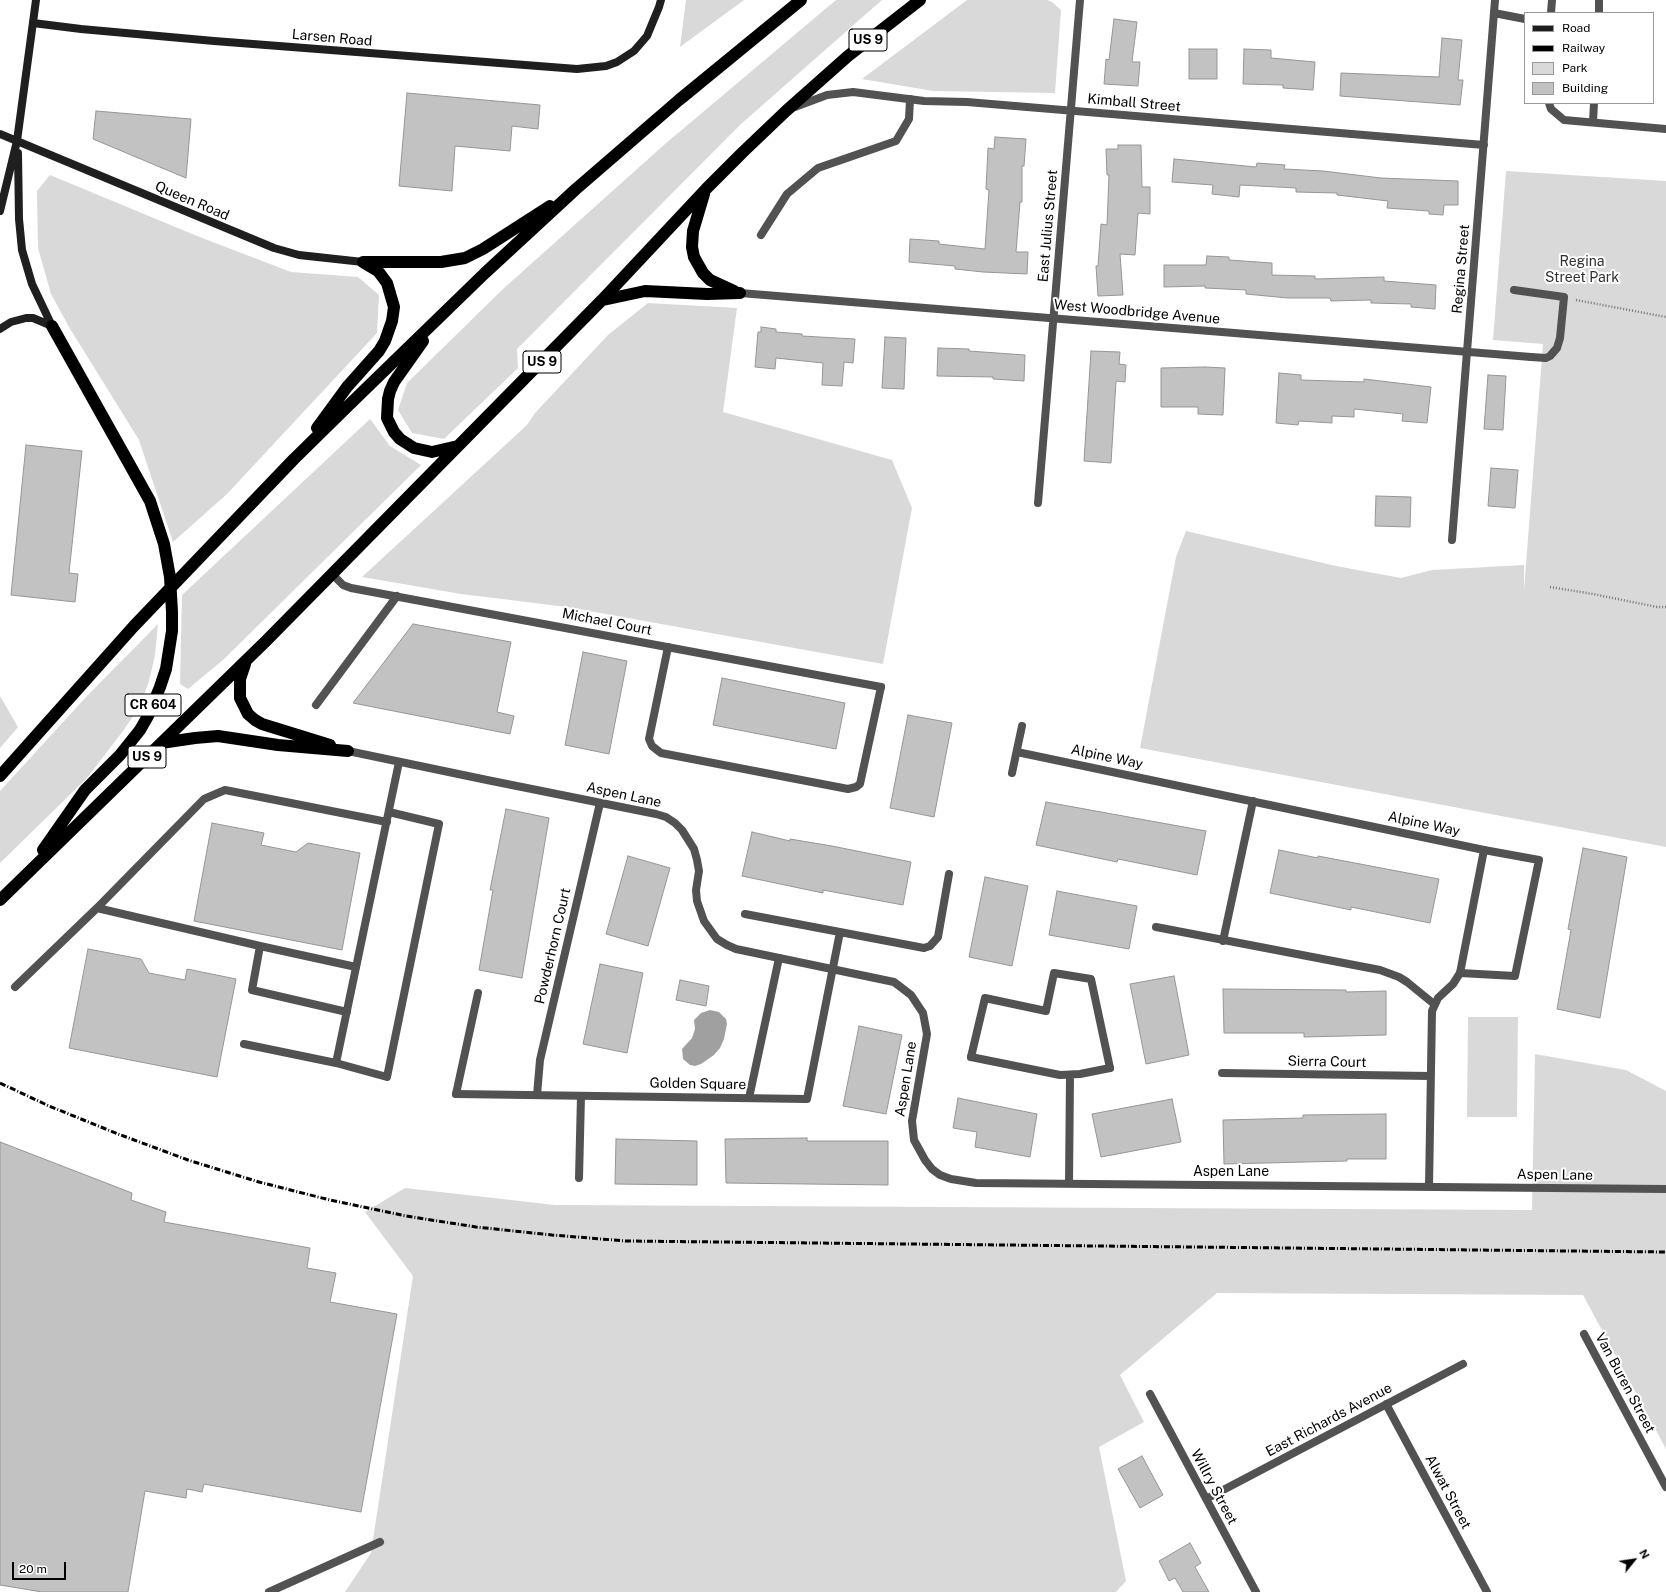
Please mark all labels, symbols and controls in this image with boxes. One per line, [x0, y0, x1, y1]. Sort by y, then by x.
legend [1524, 12, 1654, 104]
text: Road [1562, 21, 1590, 35]
street label: Larsen Road [291, 26, 373, 50]
road number: US 9 [849, 29, 887, 51]
text: Railway [1562, 41, 1605, 55]
text: Park [1562, 61, 1588, 75]
text: Building [1562, 81, 1608, 95]
street label: Kimball Street [1087, 91, 1181, 115]
street label: East Julius Street [1035, 169, 1061, 283]
street label: Queen Road [152, 178, 232, 224]
street label: Regina Street [1449, 224, 1473, 314]
park label: Regina Street Park [1545, 254, 1619, 286]
street label: West Woodbridge Avenue [1053, 296, 1221, 328]
road number: US 9 [523, 351, 561, 373]
street label: Michael Court [561, 605, 653, 639]
road number: CR 604 [125, 694, 181, 716]
street label: Alpine Way [1069, 741, 1145, 773]
road number: US 9 [128, 746, 166, 768]
street label: Aspen Lane [585, 779, 663, 811]
street label: Alpine Way [1386, 808, 1462, 840]
street label: Powderhorn Court [531, 886, 575, 1006]
street label: Aspen Lane [892, 1040, 920, 1118]
street label: Sierra Court [1287, 1053, 1367, 1071]
street label: Golden Square [650, 1075, 746, 1093]
street label: Aspen Lane [1193, 1164, 1269, 1180]
street label: Aspen Lane [1517, 1166, 1593, 1184]
street label: Van Buren Street [1591, 1330, 1659, 1436]
street label: East Richards Avenue [1263, 1380, 1395, 1460]
street label: Willry Street [1187, 1447, 1241, 1527]
street label: Alwat Street [1421, 1452, 1475, 1532]
north arrow [1614, 1540, 1654, 1580]
text: N [1637, 1547, 1652, 1561]
scale bar [14, 1554, 68, 1580]
text: 20 m [19, 1562, 47, 1576]

